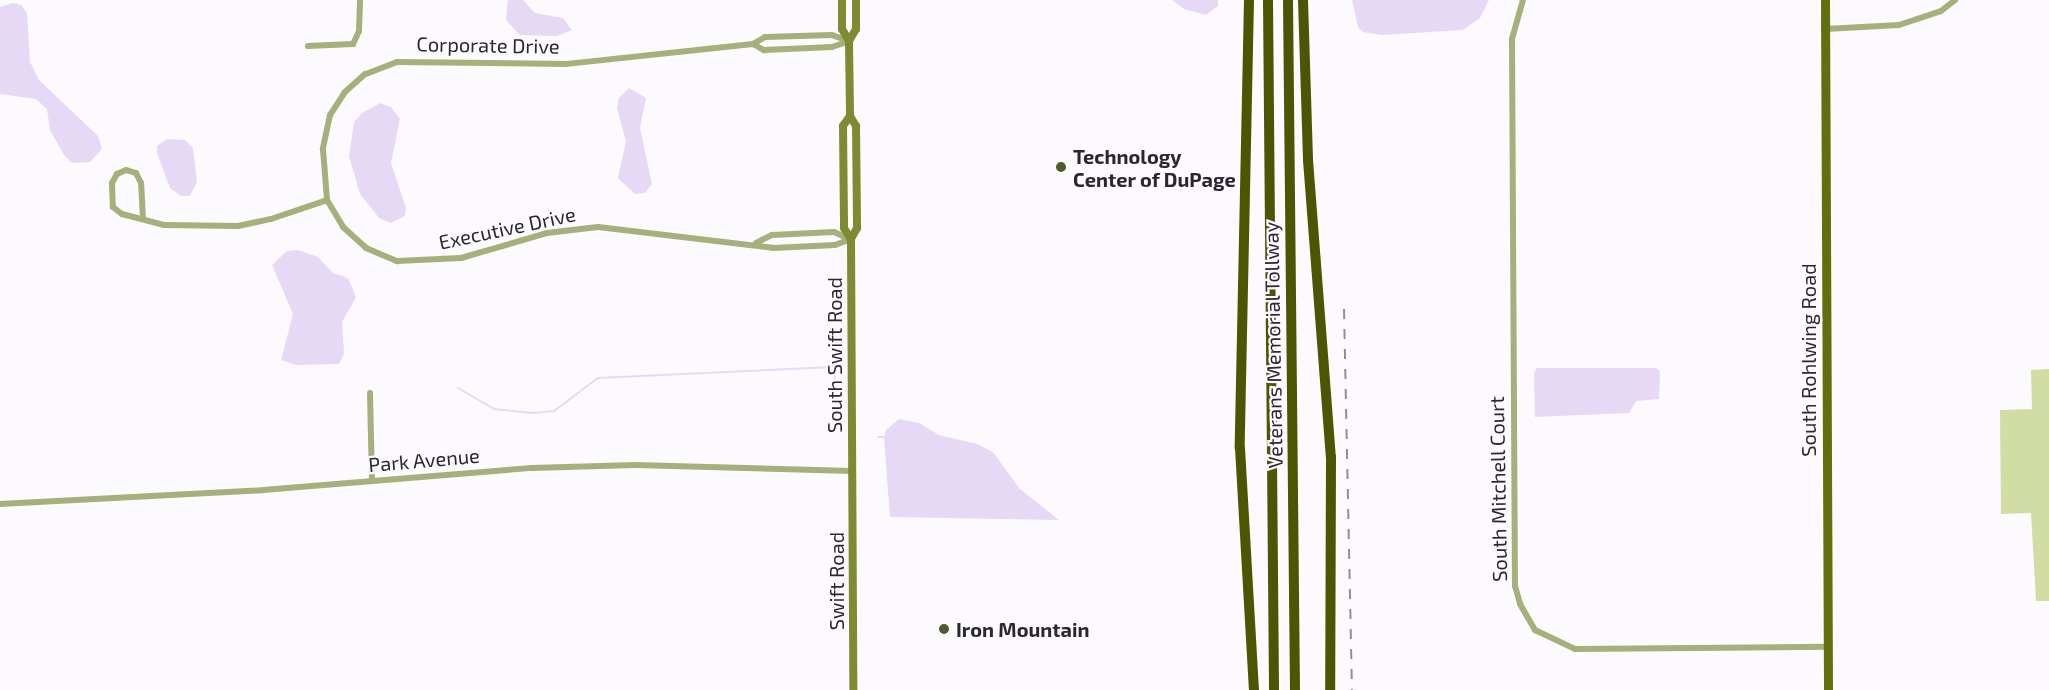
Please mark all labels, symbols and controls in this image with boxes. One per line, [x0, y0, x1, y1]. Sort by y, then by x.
street label: Corporate Drive [416, 32, 560, 58]
place label: Technology Center of DuPage [1073, 144, 1237, 191]
marker: Technology Center of DuPage [1054, 160, 1068, 174]
street label: Executive Drive [436, 202, 578, 254]
street label: Veterans Memorial Tollway [1259, 221, 1287, 469]
street label: South Rohlwing Road [1796, 263, 1820, 457]
street label: South Swift Road [822, 277, 846, 433]
street label: South Mitchell Court [1484, 396, 1512, 582]
street label: Park Avenue [367, 443, 481, 477]
street label: Swift Road [824, 532, 848, 630]
place label: Iron Mountain [956, 617, 1089, 641]
marker: Iron Mountain [937, 622, 951, 636]

